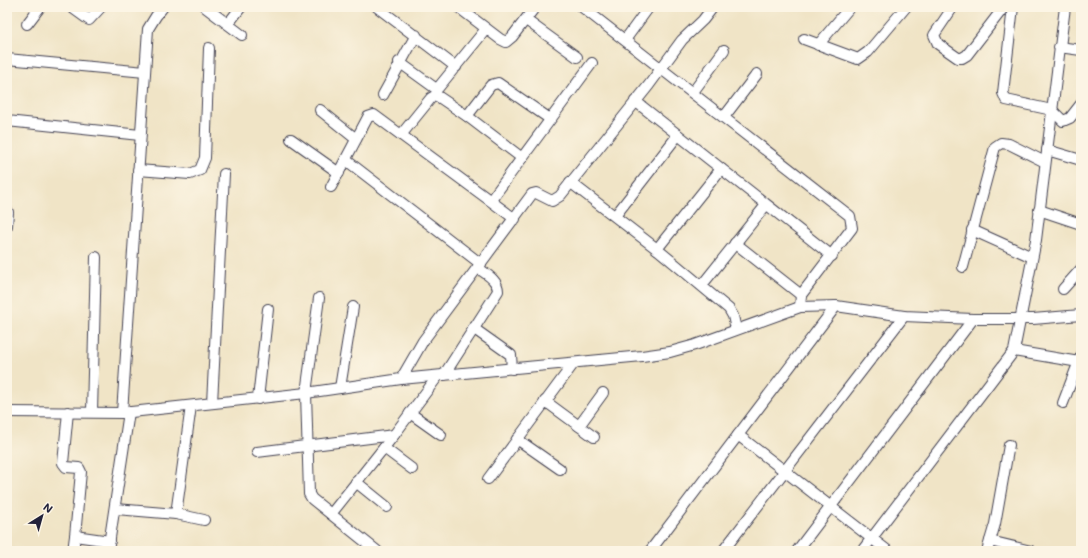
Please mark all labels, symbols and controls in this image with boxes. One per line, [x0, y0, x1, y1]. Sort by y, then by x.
north arrow [22, 496, 62, 536]
text: N [40, 499, 56, 516]

